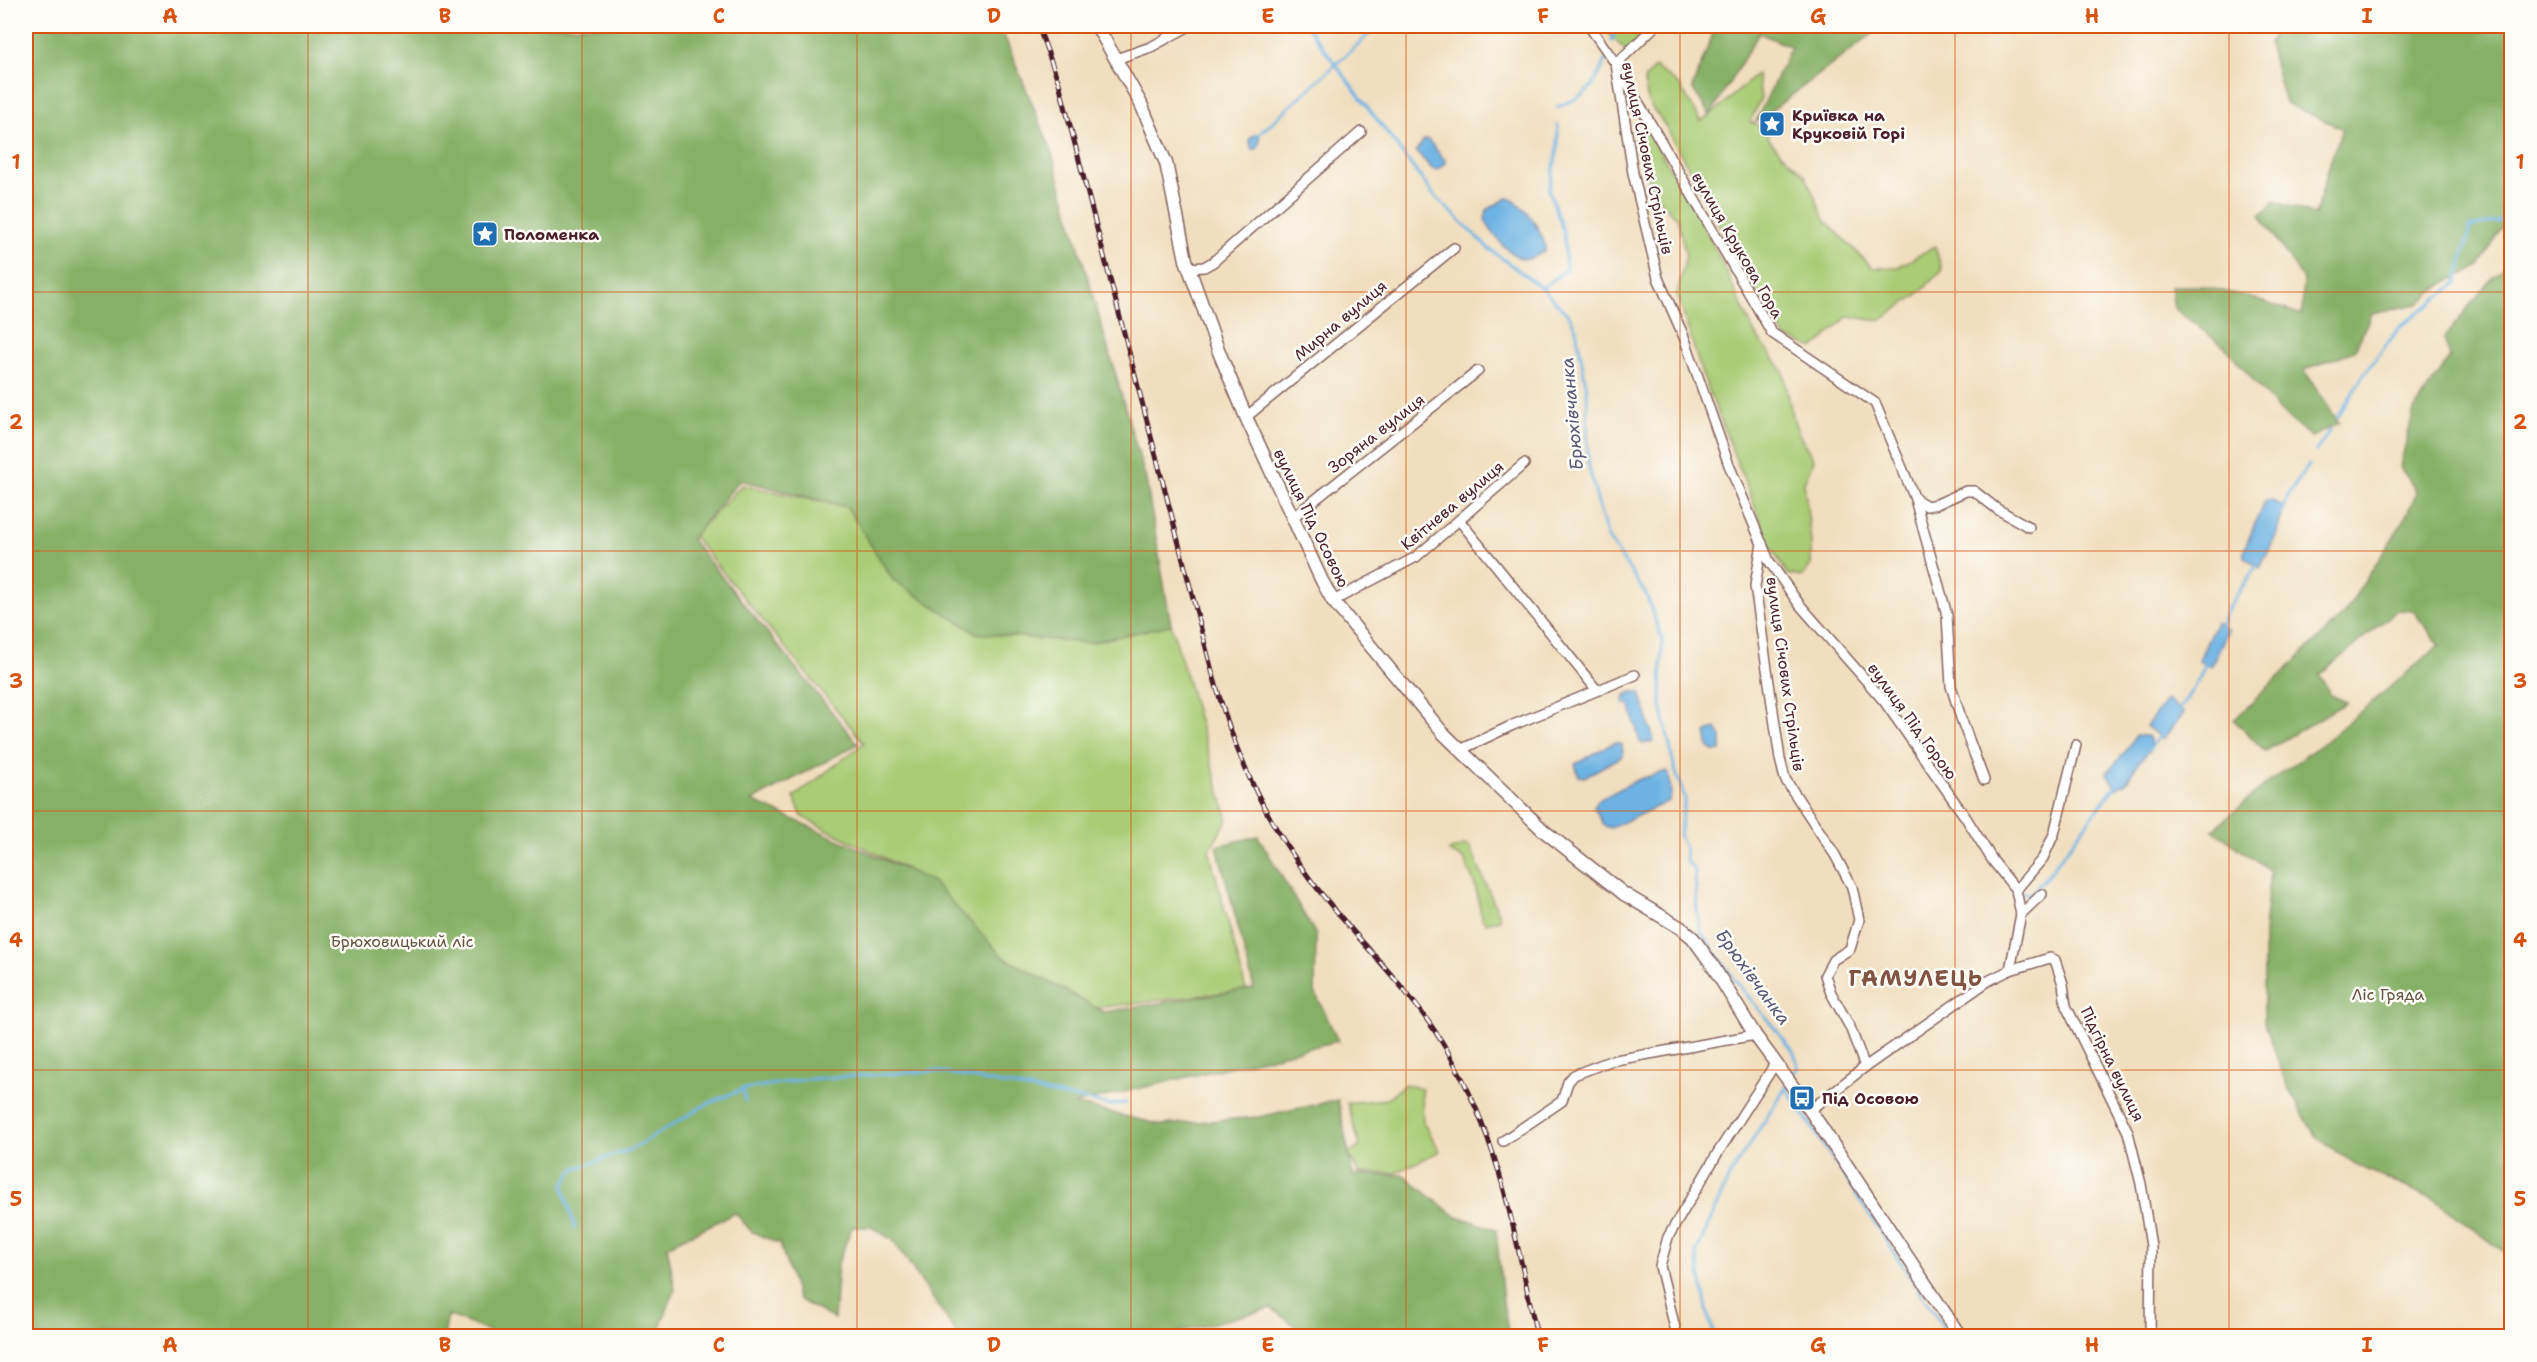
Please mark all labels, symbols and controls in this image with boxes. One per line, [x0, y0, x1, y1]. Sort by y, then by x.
text: A [162, 3, 178, 29]
text: B [439, 3, 451, 29]
text: C [713, 3, 725, 29]
text: D [987, 3, 1001, 29]
text: E [1261, 3, 1275, 29]
text: F [1537, 3, 1549, 29]
text: G [1810, 3, 1826, 29]
text: H [2085, 3, 2099, 29]
text: I [2361, 3, 2373, 29]
street label: вулиця Січових Стрільців [1617, 60, 1678, 256]
place label: Криївка на Круковій Горі [1792, 105, 1905, 144]
place icon: Криївка на Круковій Горі [1757, 109, 1787, 139]
text: 1 [11, 149, 21, 175]
text: 1 [2515, 149, 2525, 175]
street label: вулиця Крукова Гора [1687, 168, 1788, 322]
place icon: Поломенка [470, 219, 500, 249]
place label: Поломенка [504, 224, 599, 245]
street label: Мирна вулиця [1289, 275, 1391, 365]
water label: Брюхівчанка [1555, 356, 1589, 472]
street label: Зоряна вулиця [1324, 389, 1429, 478]
text: 2 [9, 409, 23, 435]
text: 2 [2513, 409, 2527, 435]
street label: вулиця Під Осовою [1269, 445, 1354, 591]
street label: Квітнева вулиця [1396, 456, 1508, 555]
street label: вулиця Січових Стрільців [1761, 576, 1810, 773]
street label: вулиця Під Горою [1863, 659, 1962, 784]
text: 3 [9, 668, 23, 694]
text: 3 [2513, 668, 2527, 694]
water label: Брюхівчанка [1710, 924, 1796, 1030]
text: 4 [9, 927, 23, 953]
text: 4 [2513, 927, 2527, 953]
park label: Брюховицький ліс [331, 931, 474, 952]
district label: ГАМУЛЕЦЬ [1849, 964, 1983, 993]
park label: Ліс Гряда [2352, 984, 2424, 1005]
street label: Підгірна вулиця [2076, 1003, 2149, 1125]
bus stop icon: Під Осовою [1787, 1083, 1817, 1113]
place label: Під Осовою [1822, 1088, 1919, 1109]
text: 5 [10, 1186, 22, 1212]
text: 5 [2514, 1186, 2526, 1212]
text: A [162, 1332, 178, 1358]
text: B [439, 1332, 451, 1358]
text: C [713, 1332, 725, 1358]
text: D [987, 1332, 1001, 1358]
text: E [1261, 1332, 1275, 1358]
text: F [1537, 1332, 1549, 1358]
text: G [1810, 1332, 1826, 1358]
text: H [2085, 1332, 2099, 1358]
text: I [2361, 1332, 2373, 1358]

